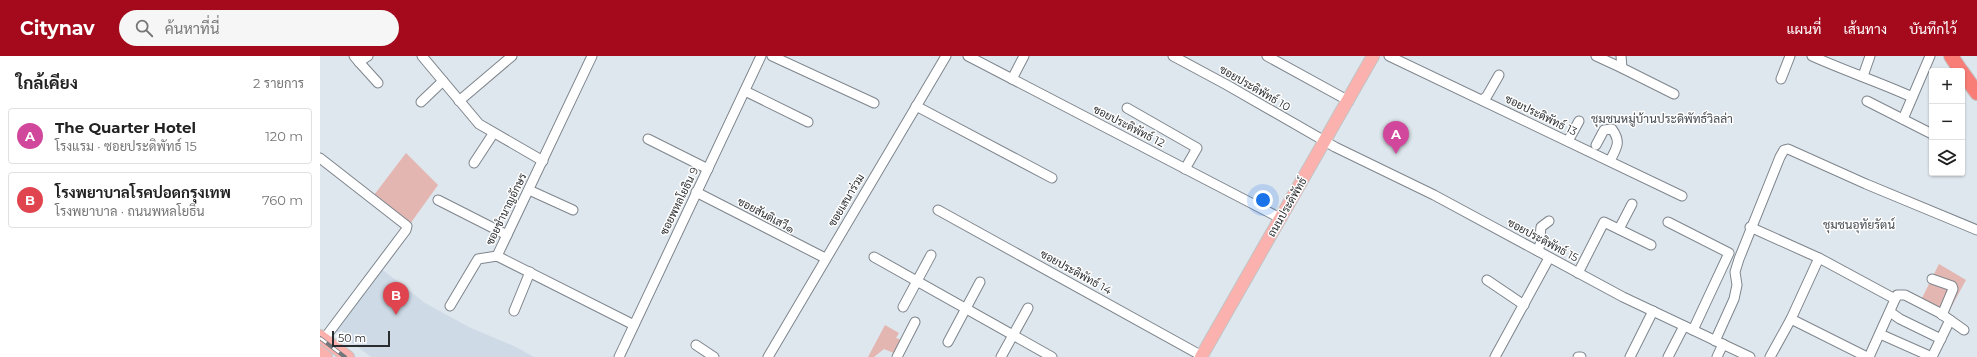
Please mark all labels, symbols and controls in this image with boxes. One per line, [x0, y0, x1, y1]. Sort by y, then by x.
search box [119, 10, 399, 46]
text: Citynav [20, 17, 95, 40]
icon: search [133, 17, 155, 39]
text: ค้นหาที่นี่ [165, 19, 220, 38]
text: แผนที่ [1786, 20, 1821, 38]
text: เส้นทาง [1843, 20, 1887, 38]
text: บันทึกไว้ [1909, 20, 1957, 38]
street label: ซอยประดิพัทธ์ 10 [1217, 61, 1294, 114]
map controls [1929, 68, 1965, 176]
button: + [1929, 68, 1965, 104]
text: ใกล้เคียง [16, 73, 78, 93]
text: 2 รายการ [253, 75, 304, 91]
street label: ซอยประดิพัทธ์ 13 [1503, 91, 1580, 139]
street label: ซอยประดิพัทธ์ 12 [1091, 101, 1168, 150]
button: − [1929, 104, 1965, 140]
district label: ชุมชนหมู่บ้านประดิพัทธ์วิลล่า [1591, 111, 1733, 128]
text: The Quarter Hotel [55, 118, 196, 137]
pin: A [1383, 121, 1409, 154]
text: A [25, 128, 35, 144]
text: 120 m [265, 128, 303, 144]
text: โรงแรม · ซอยประดิพัทธ์ 15 [55, 138, 197, 154]
button: layers [1929, 140, 1965, 176]
street label: ซอยพหลโยธิน 9 [656, 164, 702, 237]
street label: ซอยชำนาญอักษร [482, 171, 530, 247]
street label: ซอยเสนาร่วม [825, 171, 867, 229]
street label: ถนนประดิพัทธ์ [1263, 174, 1310, 239]
text: โรงพยาบาลโรคปอดกรุงเทพ [55, 183, 231, 202]
your location [1253, 190, 1273, 210]
text: B [25, 192, 35, 208]
text: 760 m [262, 192, 303, 208]
street label: ซอยสันติเสวี๑ [735, 193, 797, 236]
text: โรงพยาบาล · ถนนพหลโยธิน [55, 203, 205, 219]
street label: ซอยประดิพัทธ์ 15 [1505, 214, 1581, 265]
district label: ชุมชนอุทัยรัตน์ [1823, 217, 1895, 234]
street label: ซอยประดิพัทธ์ 14 [1038, 246, 1115, 298]
pin: B [383, 282, 409, 315]
scale bar [332, 329, 390, 348]
text: 50 m [338, 331, 366, 345]

